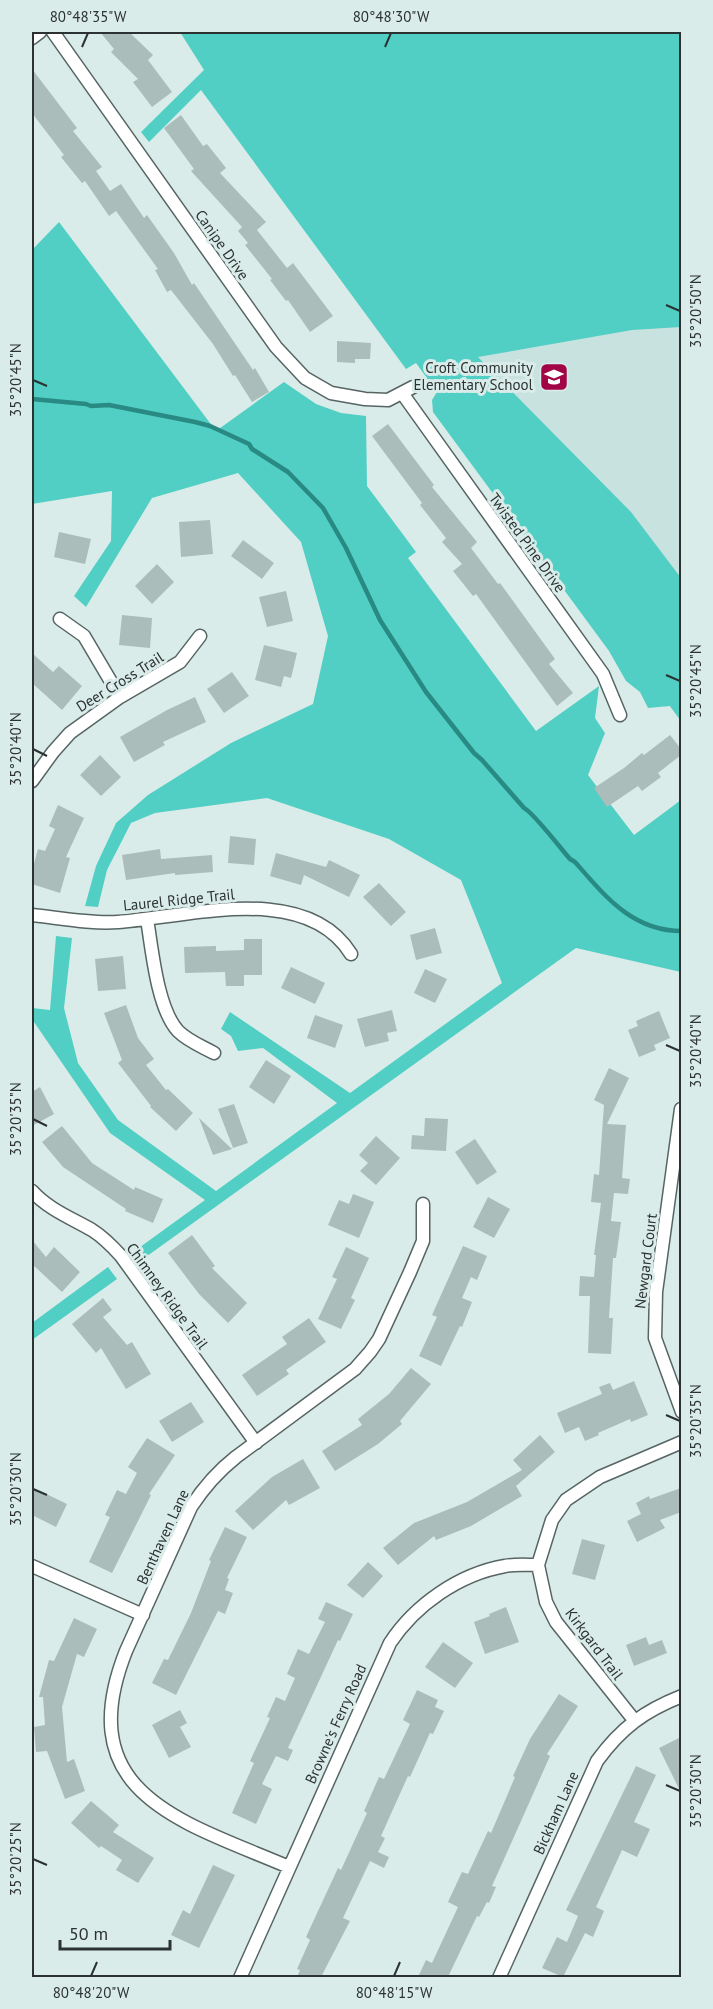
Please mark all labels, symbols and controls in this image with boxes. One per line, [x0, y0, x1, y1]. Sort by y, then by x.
text: 80°48'35"W [50, 7, 127, 26]
text: 80°48'30"W [353, 7, 430, 26]
street label: Canipe Drive [191, 206, 254, 283]
text: 35°20'50"N [686, 274, 705, 348]
text: 35°20'45"N [6, 343, 25, 417]
place label: Croft Community Elementary School [413, 358, 534, 394]
school or university icon: Croft Community Elementary School [538, 361, 570, 393]
street label: Twisted Pine Drive [485, 489, 570, 596]
text: 35°20'45"N [686, 644, 705, 718]
street label: Deer Cross Trail [73, 647, 167, 716]
text: 35°20'40"N [6, 712, 25, 786]
street label: Laurel Ridge Trail [122, 884, 236, 915]
text: 35°20'40"N [686, 1014, 705, 1088]
text: 35°20'35"N [6, 1082, 25, 1156]
street label: Newgard Court [630, 1212, 661, 1310]
street label: Chimney Ridge Trail [122, 1239, 213, 1353]
text: 35°20'35"N [686, 1384, 705, 1458]
text: 35°20'30"N [6, 1452, 25, 1526]
street label: Benthaven Lane [132, 1486, 193, 1587]
street label: Kirkgard Trail [561, 1604, 628, 1684]
street label: Browne's Ferry Road [301, 1661, 370, 1787]
text: 35°20'30"N [686, 1754, 705, 1828]
street label: Bickham Lane [529, 1768, 582, 1857]
text: 35°20'25"N [6, 1822, 25, 1896]
scale bar [60, 1913, 170, 1951]
text: 50 m [69, 1922, 108, 1945]
text: 80°48'20"W [53, 1983, 130, 2002]
text: 80°48'15"W [356, 1983, 433, 2002]

